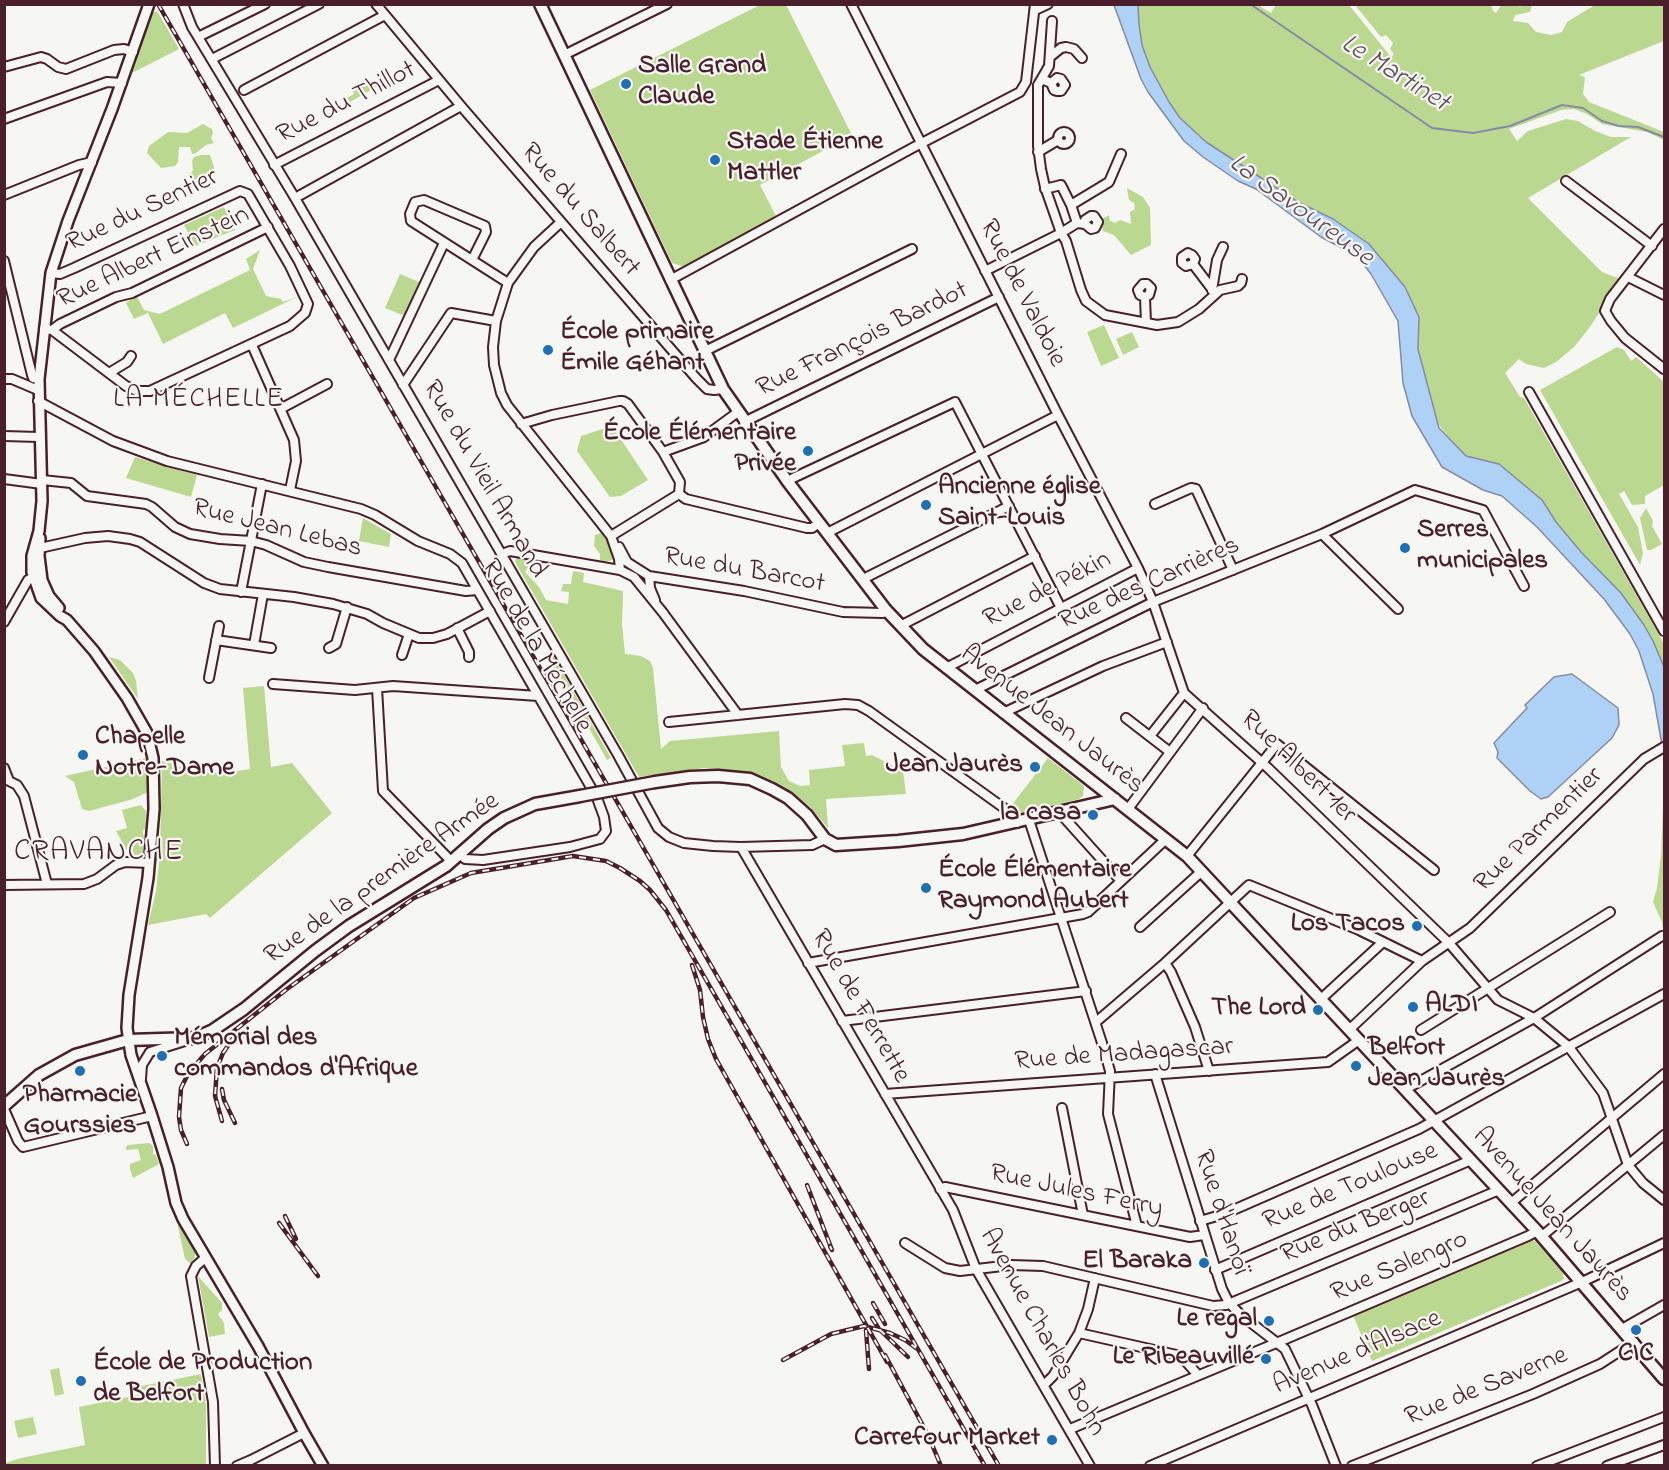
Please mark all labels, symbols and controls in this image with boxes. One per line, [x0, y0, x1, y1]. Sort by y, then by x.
water label: Le Martinet [1334, 29, 1454, 121]
place label: Salle Grand Claude [638, 52, 766, 115]
street label: Rue du Thillot [272, 55, 422, 153]
marker: Salle Grand Claude [619, 77, 633, 91]
place label: Stade Étienne Mattler [727, 128, 883, 191]
street label: Rue du Salbert [512, 137, 646, 285]
water label: La Savoureuse [1221, 148, 1379, 276]
marker: Stade Étienne Mattler [708, 153, 722, 167]
street label: Rue du Sentier [62, 163, 224, 261]
street label: Rue Albert Einstein [53, 200, 255, 318]
street label: Rue de Valdoie [970, 215, 1072, 373]
street label: Rue François Bardot [752, 276, 974, 406]
place label: École primaire Émile Géhant [560, 318, 714, 381]
marker: École primaire Émile Géhant [541, 343, 555, 357]
street label: Rue du Vieil Armand [413, 376, 553, 584]
district label: LA MÉCHELLE [113, 384, 285, 418]
place label: École Élémentaire Privée [603, 419, 796, 482]
marker: École Élémentaire Privée [801, 444, 815, 458]
place label: Ancienne église Saint-Louis [938, 473, 1101, 536]
street label: Rue Jean Lebas [189, 493, 365, 567]
marker: Ancienne église Saint-Louis [919, 498, 933, 512]
place label: Serres municipales [1417, 516, 1548, 579]
street label: Rue des Carrières [1055, 531, 1245, 639]
marker: Serres municipales [1398, 541, 1412, 555]
street label: Rue du Barcot [661, 542, 827, 602]
street label: Rue de Pékin [979, 545, 1117, 637]
street label: Rue de la Méchelle [472, 554, 598, 740]
street label: Avenue Jean Jaurès [952, 639, 1150, 803]
street label: Rue Albert 1er [1232, 704, 1362, 832]
place label: Chapelle Notre-Dame [95, 723, 234, 786]
marker: Chapelle Notre-Dame [76, 748, 90, 762]
place label: Jean Jaurès [886, 751, 1023, 783]
marker: Jean Jaurès [1028, 760, 1042, 774]
street label: Rue Parmentier [1469, 761, 1611, 901]
street label: Rue de la première Armée [259, 787, 507, 973]
place label: la casa [1000, 799, 1081, 831]
marker: la casa [1086, 808, 1100, 822]
district label: CRAVANCHE [14, 836, 184, 872]
place label: École Élémentaire Raymond Aubert [938, 856, 1131, 919]
marker: École Élémentaire Raymond Aubert [919, 881, 933, 895]
place label: Los Tacos [1291, 910, 1405, 942]
marker: Los Tacos [1410, 919, 1424, 933]
street label: Rue de Ferrette [802, 924, 916, 1090]
place label: ALDI [1425, 991, 1478, 1023]
place label: The Lord [1211, 994, 1306, 1026]
marker: ALDI [1406, 1000, 1420, 1014]
marker: The Lord [1311, 1003, 1325, 1017]
place label: Mémorial des commandos d'Afrique [174, 1024, 418, 1087]
street label: Rue de Madagascar [1013, 1032, 1235, 1080]
place label: Belfort Jean Jaurès [1368, 1034, 1505, 1097]
marker: Mémorial des commandos d'Afrique [155, 1049, 169, 1063]
marker: Belfort Jean Jaurès [1349, 1059, 1363, 1073]
marker: Pharmacie Gourssies [73, 1064, 87, 1078]
place label: Pharmacie Gourssies [23, 1081, 137, 1144]
street label: Avenue Jean Jaurès [1464, 1122, 1638, 1310]
street label: Rue de Toulouse [1259, 1137, 1443, 1239]
street label: Rue d'Hanoï [1185, 1146, 1255, 1280]
street label: Rue Jules Ferry [986, 1159, 1166, 1227]
street label: Rue du Berger [1277, 1183, 1435, 1273]
street label: Avenue Charles Bohn [970, 1223, 1112, 1443]
street label: Rue Salengro [1327, 1225, 1473, 1311]
place label: El Baraka [1082, 1247, 1192, 1279]
marker: El Baraka [1197, 1256, 1211, 1270]
street label: Avenue d'Alsace [1269, 1304, 1447, 1404]
place label: Le regal [1176, 1305, 1257, 1337]
marker: Le regal [1262, 1314, 1276, 1328]
marker: CIC [1629, 1323, 1643, 1337]
place label: CIC [1618, 1340, 1654, 1372]
street label: Rue de Saverne [1401, 1341, 1573, 1435]
place label: Le Ribeauvillé [1113, 1343, 1254, 1375]
place label: École de Production de Belfort [93, 1349, 312, 1412]
marker: Le Ribeauvillé [1259, 1352, 1273, 1366]
marker: École de Production de Belfort [74, 1374, 88, 1388]
place label: Carrefour Market [854, 1424, 1040, 1456]
marker: Carrefour Market [1045, 1433, 1059, 1447]

